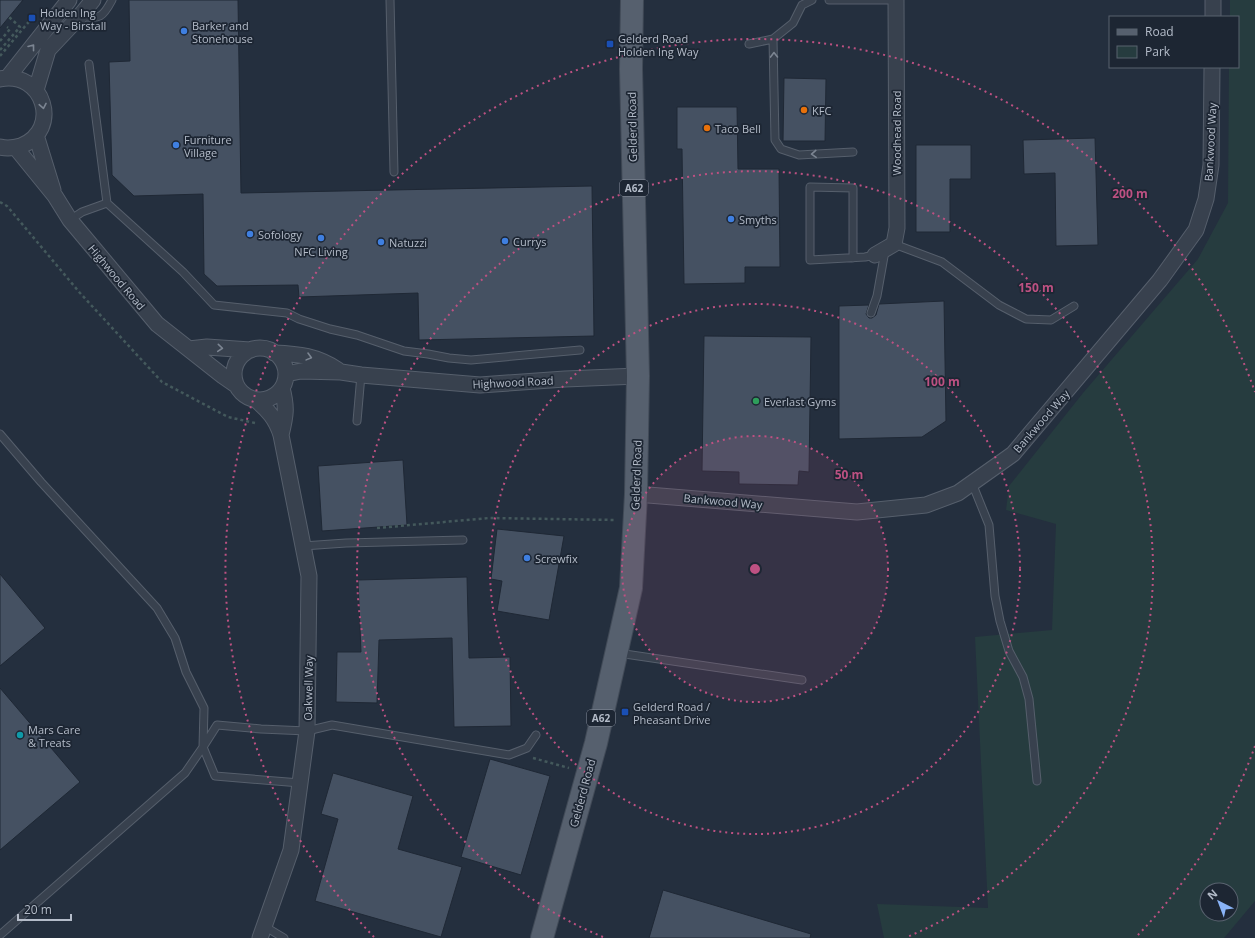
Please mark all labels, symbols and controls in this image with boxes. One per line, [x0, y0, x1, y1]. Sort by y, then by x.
place label: Holden Ing Way - Birstall [40, 5, 106, 33]
marker: Holden Ing Way - Birstall [27, 13, 37, 23]
legend [1109, 16, 1239, 68]
place label: Barker and Stonehouse [192, 18, 253, 46]
text: Road [1145, 23, 1174, 40]
marker: Barker and Stonehouse [179, 26, 189, 36]
place label: Gelderd Road Holden Ing Way [618, 31, 699, 59]
marker: Gelderd Road Holden Ing Way [605, 39, 615, 49]
text: Park [1145, 43, 1171, 60]
one-way arrow [27, 44, 34, 51]
one-way arrow [770, 52, 778, 58]
street label: Woodhead Road [889, 91, 904, 176]
street label: Gelderd Road [624, 92, 640, 162]
street label: Bankwood Way [1200, 102, 1220, 182]
one-way arrow [38, 103, 47, 109]
place label: KFC [812, 103, 831, 118]
marker: KFC [799, 105, 809, 115]
place label: Taco Bell [715, 121, 761, 136]
marker: Taco Bell [702, 123, 712, 133]
place label: Furniture Village [184, 132, 232, 160]
marker: Furniture Village [171, 140, 181, 150]
one-way arrow [811, 150, 817, 159]
road number: A62 [620, 180, 648, 196]
text: 200 m [1112, 185, 1148, 202]
place label: Smyths [739, 212, 777, 227]
marker: Smyths [726, 214, 736, 224]
place label: Sofology [258, 227, 302, 242]
marker: Sofology [245, 229, 255, 239]
marker: NFC Living [316, 233, 326, 243]
place label: Currys [513, 234, 546, 249]
place label: Natuzzi [389, 235, 427, 250]
marker: Currys [500, 236, 510, 246]
marker: Natuzzi [376, 237, 386, 247]
street label: Highwood Road [85, 241, 149, 313]
place label: NFC Living [294, 244, 348, 259]
text: 150 m [1018, 279, 1054, 296]
one-way arrow [217, 344, 223, 353]
one-way arrow [305, 352, 312, 361]
street label: Highwood Road [472, 372, 554, 392]
text: 100 m [924, 373, 960, 390]
street label: Bankwood Way [1009, 386, 1073, 456]
place label: Everlast Gyms [764, 394, 836, 409]
marker: Everlast Gyms [751, 396, 761, 406]
street label: Gelderd Road [627, 440, 645, 510]
text: 50 m [835, 466, 863, 483]
street label: Bankwood Way [683, 490, 763, 512]
place label: Screwfix [535, 551, 578, 566]
marker: Screwfix [522, 553, 532, 563]
centre of rings [748, 562, 762, 576]
street label: Oakwell Way [300, 655, 316, 721]
place label: Gelderd Road / Pheasant Drive [633, 699, 710, 727]
marker: Gelderd Road / Pheasant Drive [620, 707, 630, 717]
road number: A62 [587, 710, 615, 726]
place label: Mars Care & Treats [28, 722, 80, 750]
marker: Mars Care & Treats [15, 730, 25, 740]
street label: Gelderd Road [566, 757, 598, 829]
north arrow [1199, 882, 1239, 922]
text: N [1204, 886, 1220, 903]
scale bar [18, 896, 71, 922]
text: 20 m [24, 901, 52, 918]

